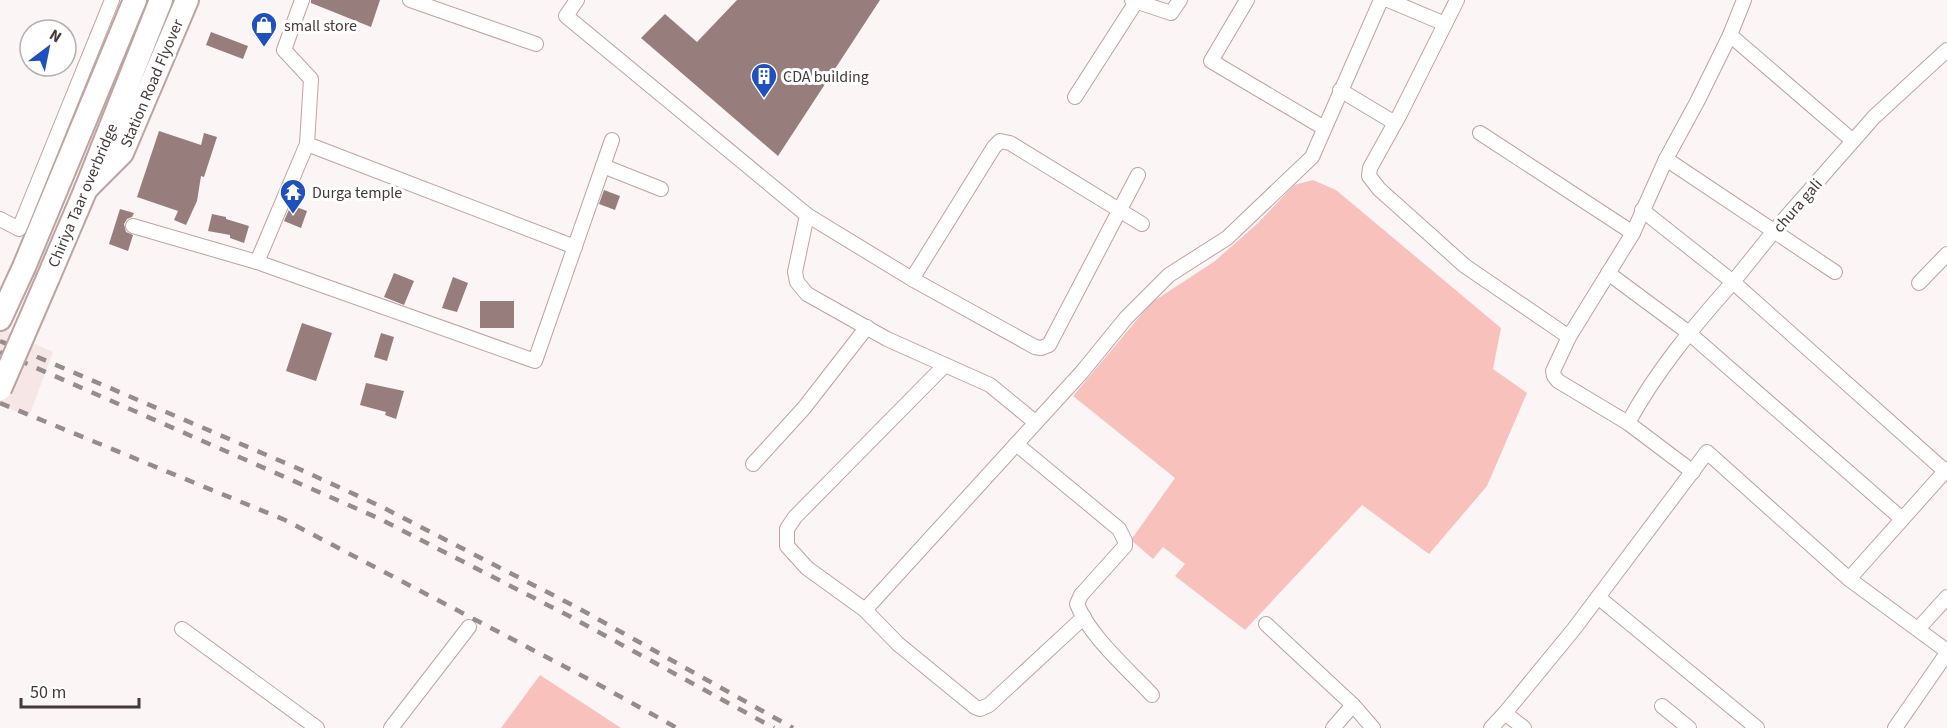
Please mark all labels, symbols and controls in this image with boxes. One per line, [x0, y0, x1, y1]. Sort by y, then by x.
shop icon: small store [249, 10, 279, 48]
street label: Station Road Flyover [115, 15, 189, 151]
place label: small store [284, 15, 357, 37]
north arrow [18, 18, 78, 78]
text: N [45, 24, 66, 48]
building icon: CDA building [749, 61, 779, 99]
place label: CDA building [783, 66, 869, 88]
street label: Chiriya Taar overbridge [43, 120, 123, 271]
street label: chura gali [1768, 174, 1827, 237]
temple icon: Durga temple [278, 177, 308, 215]
place label: Durga temple [312, 182, 402, 204]
scale bar [21, 671, 140, 709]
text: 50 m [30, 680, 66, 705]

